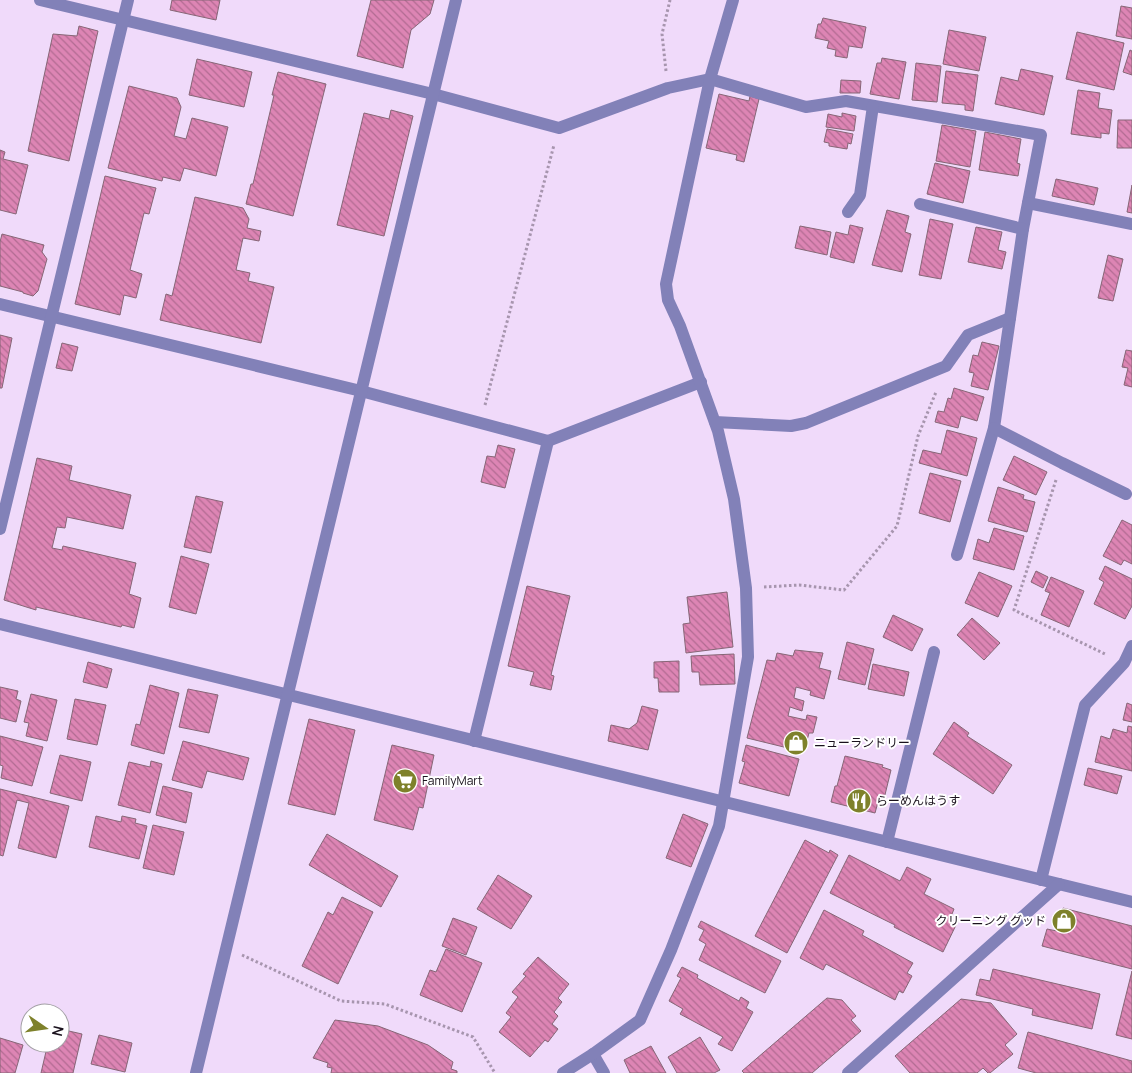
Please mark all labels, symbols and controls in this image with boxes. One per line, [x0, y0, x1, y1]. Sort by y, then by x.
shop icon: ニューランドリー [783, 730, 809, 756]
place label: ニューランドリー [814, 734, 910, 751]
supermarket icon: FamilyMart [392, 768, 418, 794]
place label: FamilyMart [422, 772, 483, 789]
restaurant icon: らーめんはうす [846, 788, 872, 814]
place label: らーめんはうす [876, 792, 960, 809]
shop icon: クリーニング グッド [1051, 908, 1077, 934]
place label: クリーニング グッド [936, 912, 1046, 929]
north arrow [20, 1003, 70, 1053]
text: N [48, 1024, 69, 1038]

